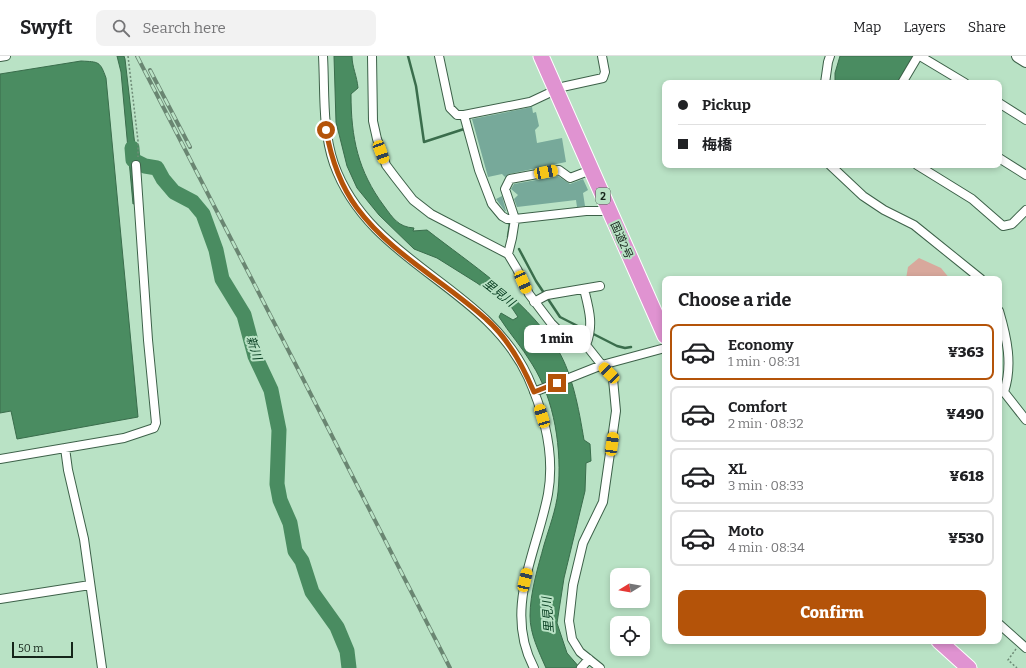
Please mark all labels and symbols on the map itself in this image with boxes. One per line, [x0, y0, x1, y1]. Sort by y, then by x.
route start [317, 121, 335, 139]
car [371, 139, 391, 165]
car [533, 164, 559, 180]
road number: 2 [596, 188, 610, 204]
street label: 国道2号 [608, 220, 635, 261]
car [513, 269, 533, 295]
water label: 里見川 [481, 276, 519, 311]
callout: 1 min [524, 325, 590, 353]
water label: 新川 [244, 334, 265, 363]
car [596, 360, 622, 386]
route end [548, 374, 566, 392]
car [533, 403, 551, 429]
car [604, 431, 620, 457]
car [516, 567, 534, 593]
north arrow [610, 568, 650, 608]
water label: 里見川 [540, 595, 556, 633]
scale bar [12, 640, 73, 659]

